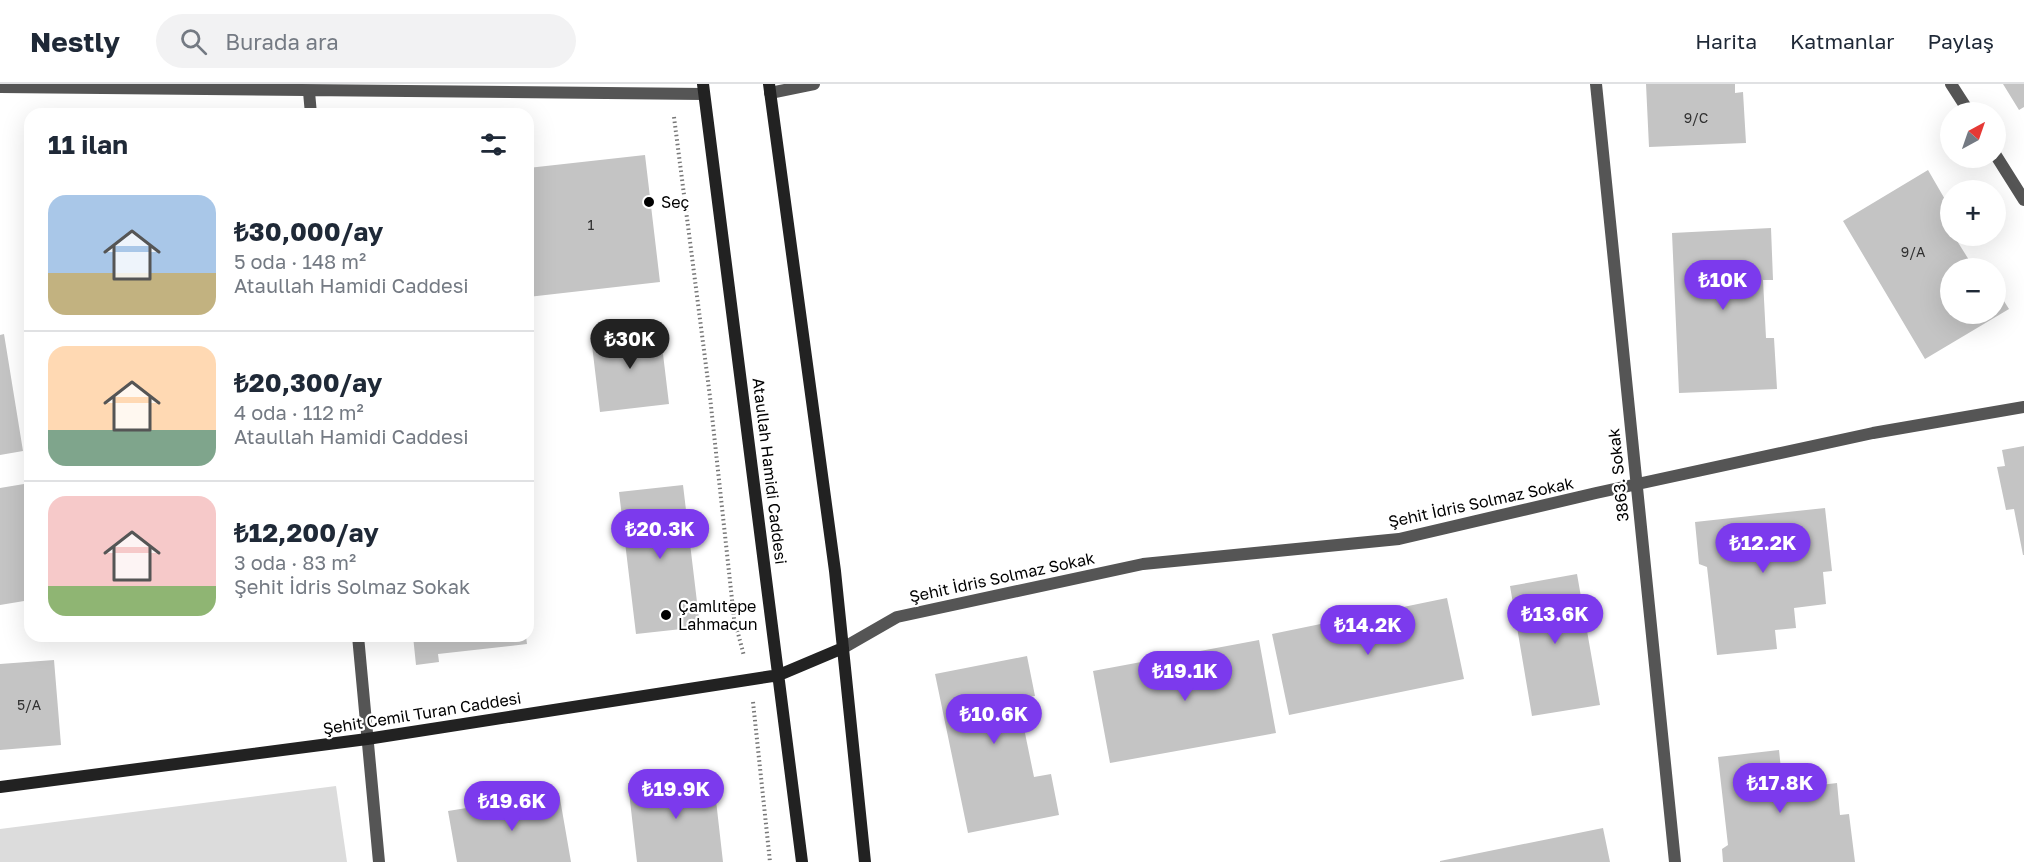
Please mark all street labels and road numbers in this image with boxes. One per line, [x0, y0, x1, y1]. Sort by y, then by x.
street label: Ataullah Hamidi Caddesi [749, 377, 791, 565]
street label: 3863. Sokak [1603, 427, 1633, 523]
street label: Şehit İdris Solmaz Sokak [1386, 473, 1576, 531]
street label: Şehit İdris Solmaz Sokak [907, 548, 1097, 606]
street label: Şehit Cemil Turan Caddesi [321, 687, 523, 739]

